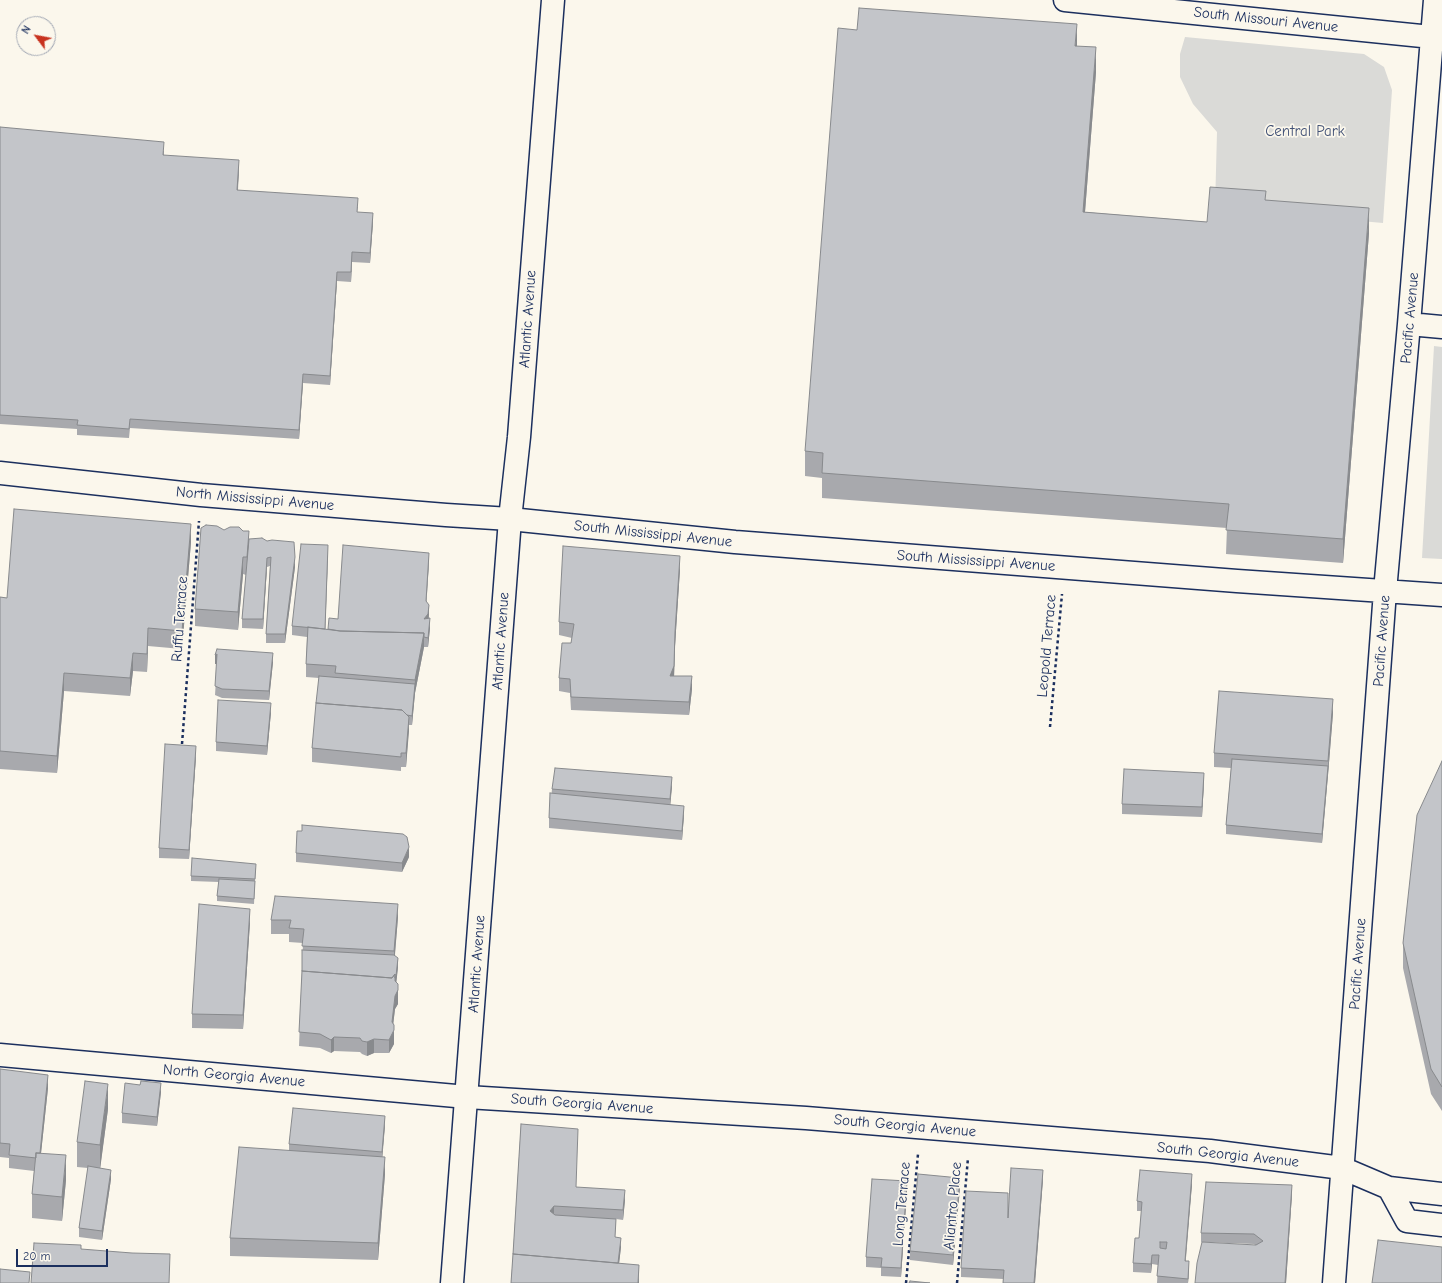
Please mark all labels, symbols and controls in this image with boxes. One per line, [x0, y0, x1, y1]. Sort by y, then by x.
street label: South Missouri Avenue [1193, 3, 1339, 37]
north arrow [16, 16, 56, 56]
text: N [19, 23, 34, 36]
park label: Central Park [1265, 123, 1345, 141]
street label: Atlantic Avenue [516, 270, 540, 368]
street label: Pacific Avenue [1397, 272, 1423, 364]
street label: North Mississippi Avenue [175, 483, 335, 515]
street label: South Mississippi Avenue [573, 517, 733, 551]
street label: South Mississippi Avenue [896, 546, 1056, 576]
street label: Ruffu Terrace [168, 576, 192, 662]
street label: Atlantic Avenue [489, 592, 513, 690]
street label: Leopold Terrace [1034, 594, 1060, 698]
street label: Pacific Avenue [1370, 595, 1394, 687]
street label: Atlantic Avenue [465, 915, 489, 1013]
street label: Pacific Avenue [1346, 918, 1370, 1010]
street label: North Georgia Avenue [162, 1061, 306, 1091]
street label: South Georgia Avenue [510, 1090, 654, 1118]
street label: South Georgia Avenue [833, 1111, 977, 1141]
street label: South Georgia Avenue [1156, 1139, 1300, 1171]
street label: Long Terrace [889, 1161, 915, 1247]
street label: Aliantro Place [940, 1161, 966, 1251]
scale bar [18, 1241, 110, 1267]
text: 20 m [23, 1249, 51, 1263]

